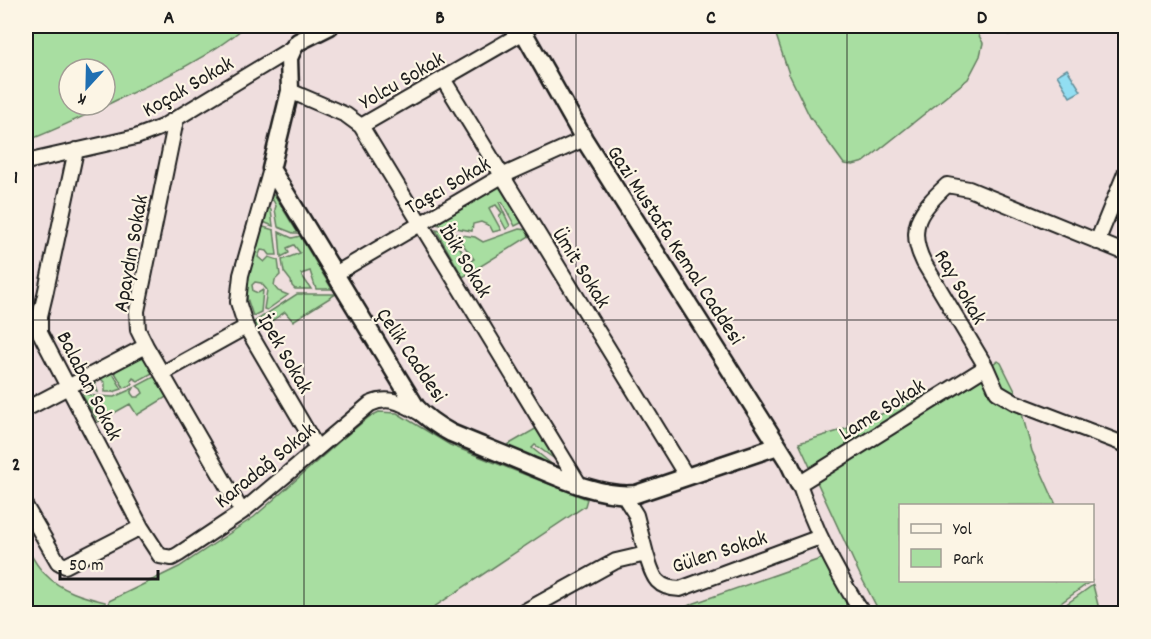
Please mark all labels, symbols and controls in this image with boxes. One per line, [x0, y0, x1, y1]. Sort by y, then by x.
text: A [164, 5, 175, 33]
text: B [435, 5, 445, 33]
text: C [706, 5, 716, 33]
text: D [977, 5, 988, 33]
street label: Yolcu Sokak [354, 45, 451, 119]
street label: Koçak Sokak [137, 49, 240, 127]
north arrow [57, 57, 117, 117]
text: K [74, 86, 90, 111]
street label: Gazi Mustafa Kemal Caddesi [598, 140, 750, 352]
street label: Taşcı Sokak [400, 150, 497, 224]
text: 1 [14, 165, 18, 193]
street label: Apaydın Sokak [107, 192, 158, 315]
street label: İbik Sokak [430, 219, 498, 305]
street label: Ümit Sokak [543, 222, 617, 315]
street label: Ray Sokak [925, 244, 993, 331]
street label: Çelik Caddesi [367, 303, 453, 409]
street label: İpek Sokak [249, 309, 319, 401]
street label: Balaban Sokak [47, 326, 129, 447]
street label: Lame Sokak [834, 372, 932, 450]
street label: Karadağ Sokak [209, 416, 323, 517]
text: 2 [12, 452, 20, 480]
legend [899, 504, 1094, 582]
text: Yol [953, 518, 973, 543]
street label: Gülen Sokak [668, 523, 772, 583]
scale bar [60, 543, 158, 581]
text: Park [953, 548, 984, 573]
text: 50 m [69, 554, 104, 579]

